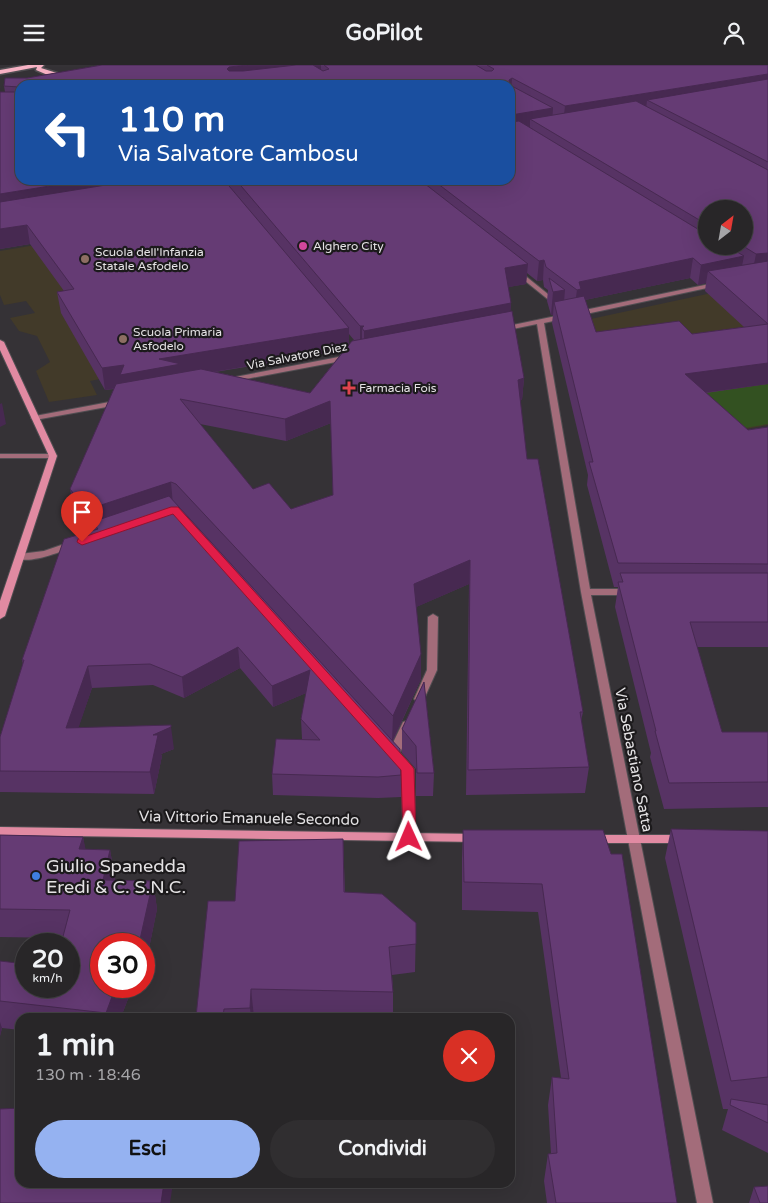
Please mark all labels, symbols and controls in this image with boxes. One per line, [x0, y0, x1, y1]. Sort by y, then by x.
icon: menu [20, 19, 48, 47]
icon: person [720, 19, 748, 47]
text: GoPilot [346, 20, 422, 46]
text: 110 m [118, 99, 225, 141]
icon: left [35, 100, 100, 165]
text: Via Salvatore Cambosu [118, 141, 359, 167]
north arrow [698, 200, 752, 255]
map controls [698, 200, 753, 255]
place label: Alghero City [313, 239, 384, 253]
marker: Alghero City [297, 240, 309, 252]
place label: Scuola dell'Infanzia Statale Asfodelo [95, 245, 204, 273]
marker: Scuola dell'Infanzia Statale Asfodelo [79, 253, 91, 265]
place label: Scuola Primaria Asfodelo [133, 325, 222, 353]
marker: Scuola Primaria Asfodelo [117, 333, 129, 345]
street label: Via Salvatore Diez [246, 339, 348, 373]
place label: Farmacia Fois [359, 381, 437, 395]
marker: Farmacia Fois [343, 382, 355, 394]
pin [61, 491, 103, 542]
icon: arrive [68, 498, 96, 526]
street label: Via Sebastiano Satta [611, 686, 657, 834]
street label: Via Vittorio Emanuele Secondo [139, 807, 359, 829]
position arrow [382, 810, 434, 862]
place label: Giulio Spanedda Eredi & C. S.N.C. [46, 855, 186, 898]
marker: Giulio Spanedda Eredi & C. S.N.C. [30, 870, 42, 882]
speed limit sign: 30 [90, 933, 155, 998]
text: 20 [32, 944, 63, 974]
text: km/h [32, 971, 63, 985]
text: 1 min [35, 1027, 115, 1064]
button: close [443, 1030, 495, 1082]
text: 130 m · 18:46 [35, 1065, 141, 1085]
button: Esci [35, 1120, 260, 1178]
button: Condividi [270, 1120, 495, 1178]

